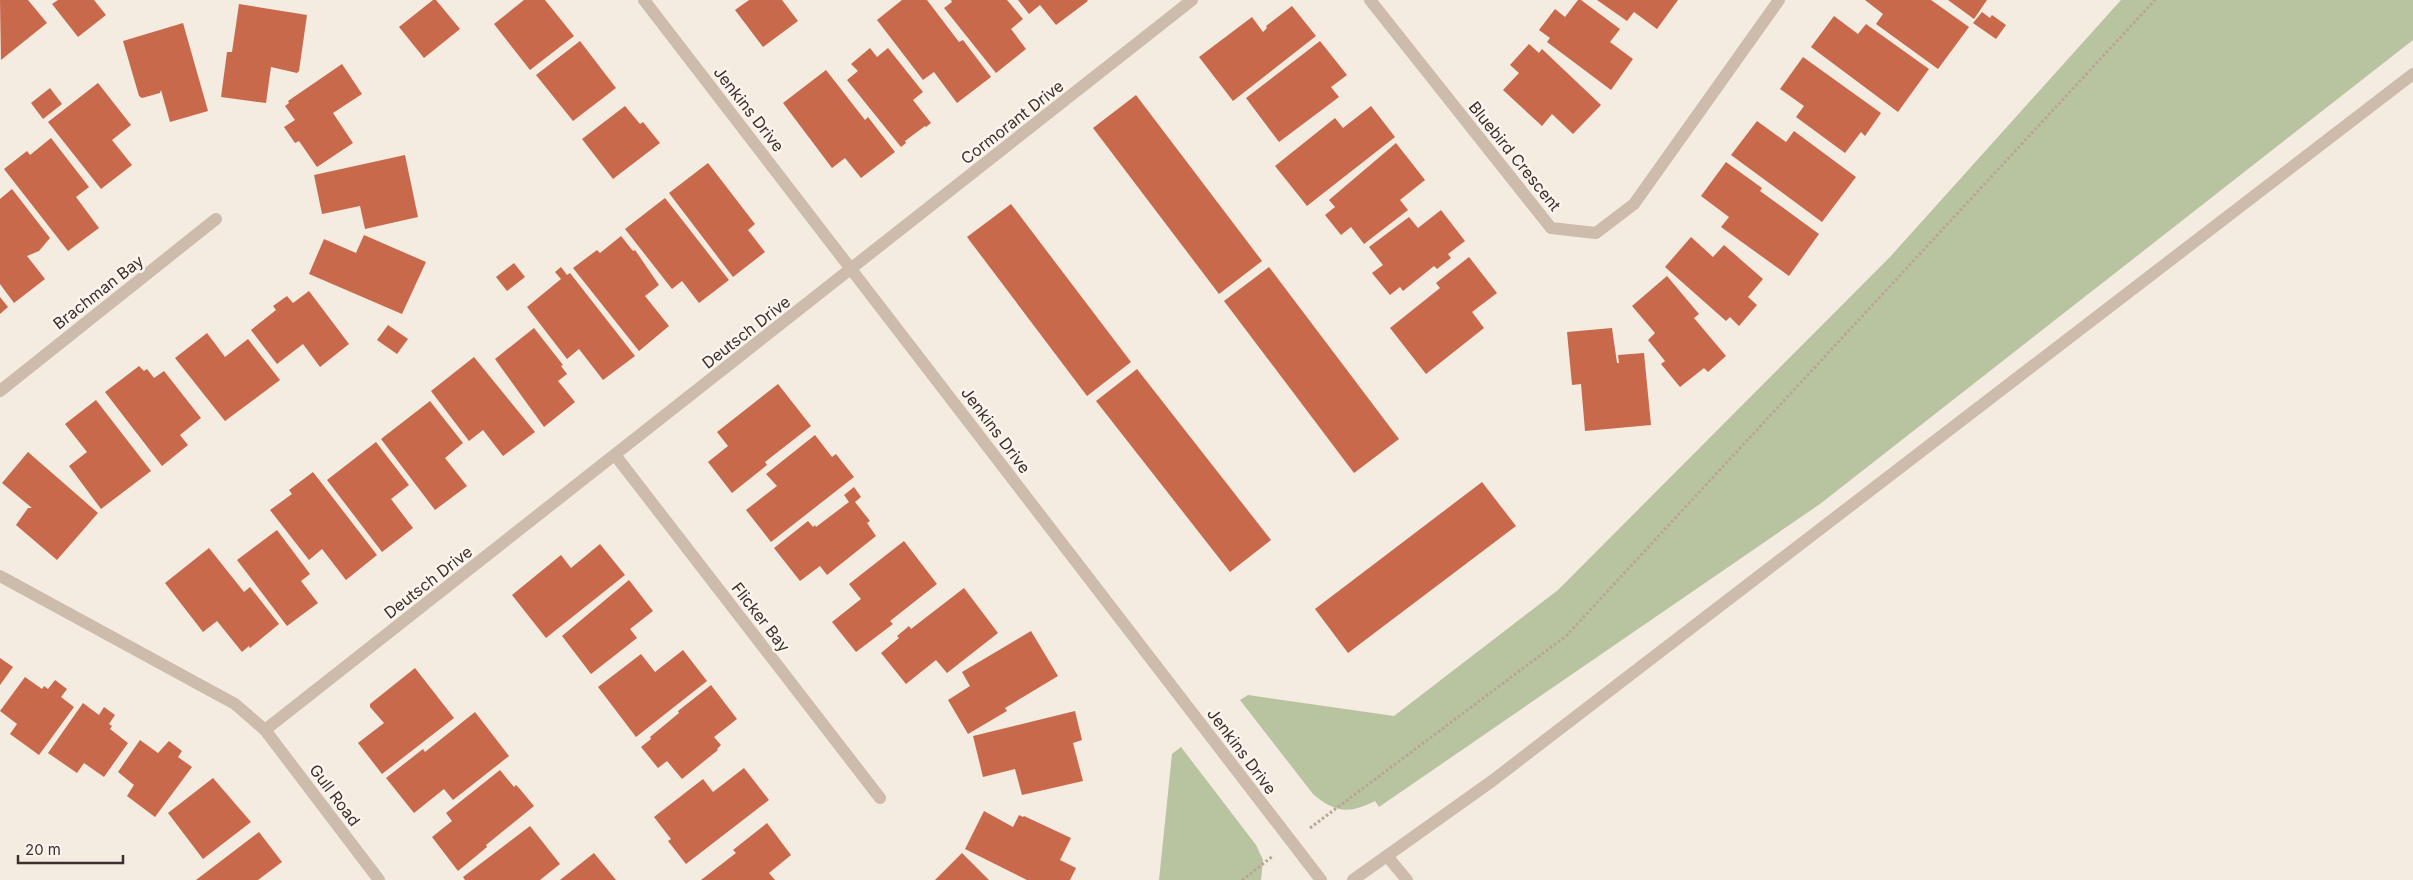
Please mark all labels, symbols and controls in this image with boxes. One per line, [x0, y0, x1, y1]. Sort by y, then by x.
street label: Jenkins Drive [710, 62, 788, 156]
street label: Cormorant Drive [957, 76, 1067, 168]
street label: Bluebird Crescent [1465, 97, 1565, 215]
street label: Brachman Bay [49, 250, 147, 334]
street label: Deutsch Drive [698, 291, 794, 373]
street label: Jenkins Drive [957, 383, 1035, 477]
street label: Deutsch Drive [380, 541, 476, 623]
street label: Flicker Bay [728, 578, 794, 656]
street label: Jenkins Drive [1203, 704, 1281, 798]
street label: Gull Road [305, 760, 365, 830]
scale bar [18, 832, 122, 864]
text: 20 m [25, 840, 61, 859]

